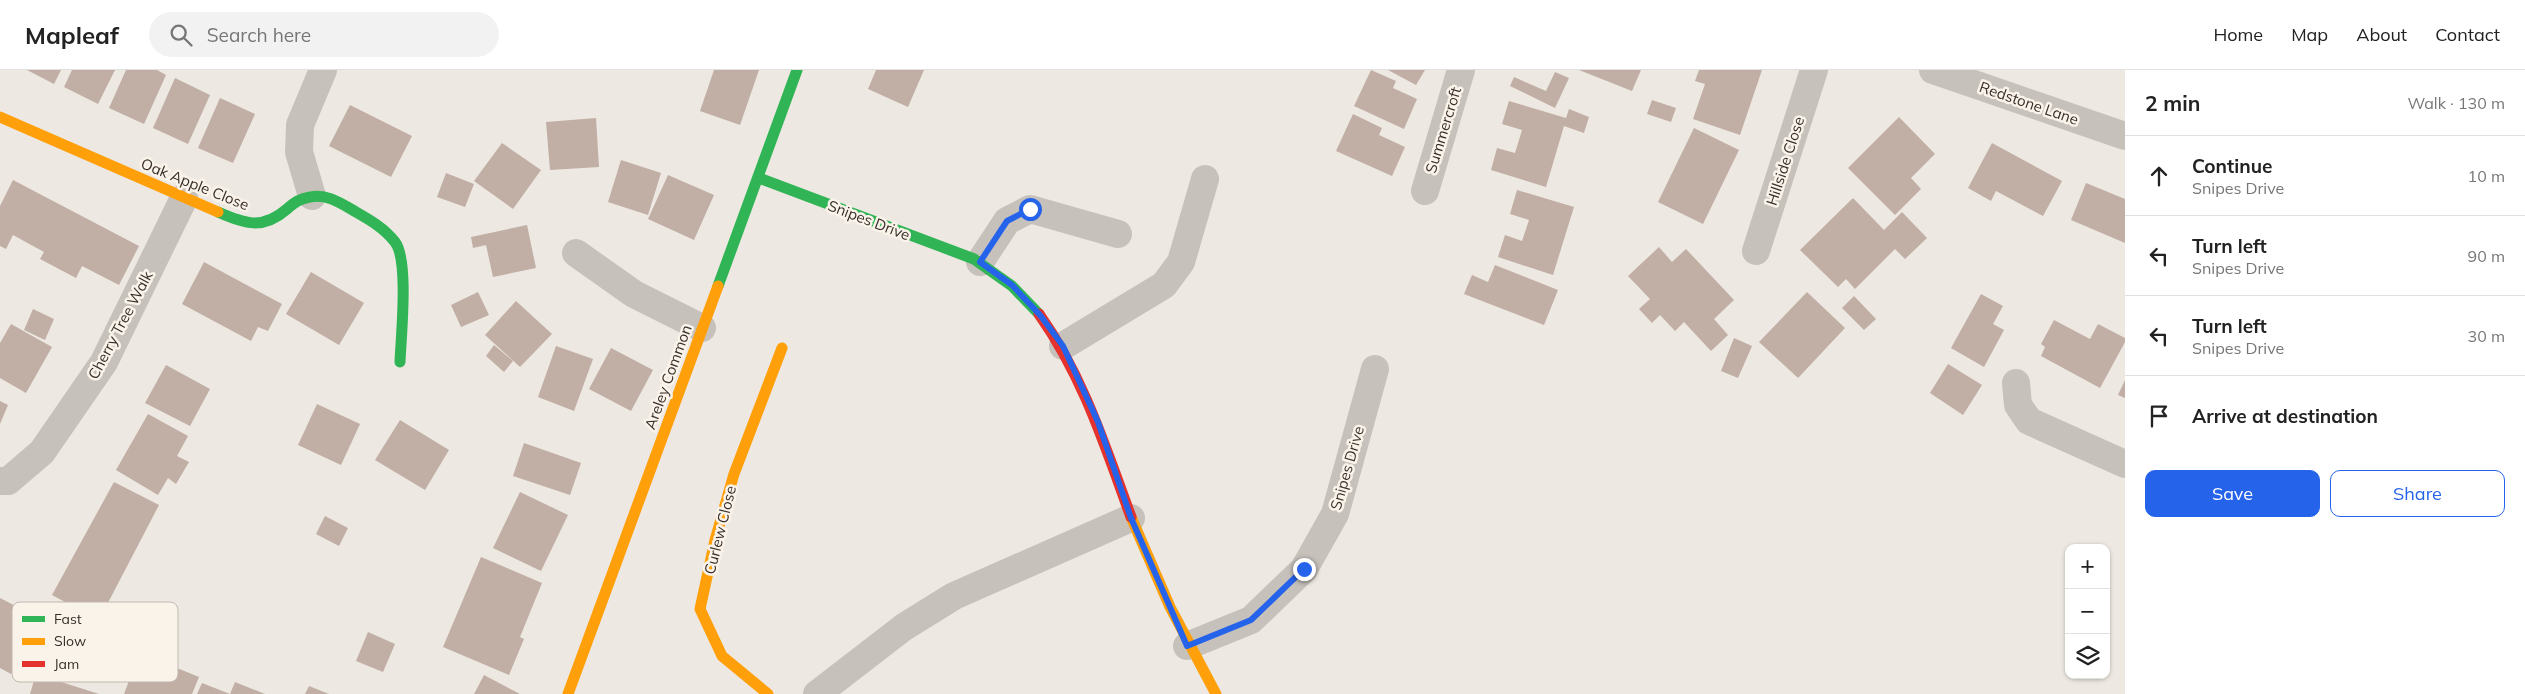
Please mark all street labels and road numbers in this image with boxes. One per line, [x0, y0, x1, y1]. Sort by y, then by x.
street label: Redstone Lane [1977, 77, 2081, 129]
street label: Summercroft [1421, 85, 1465, 175]
street label: Hillside Close [1762, 114, 1808, 208]
street label: Oak Apple Close [138, 154, 252, 214]
street label: Snipes Drive [825, 196, 913, 244]
street label: Cherry Tree Walk [83, 267, 157, 382]
street label: Areley Common [640, 322, 696, 432]
street label: Snipes Drive [1326, 424, 1368, 512]
street label: Curlew Close [700, 484, 740, 576]

